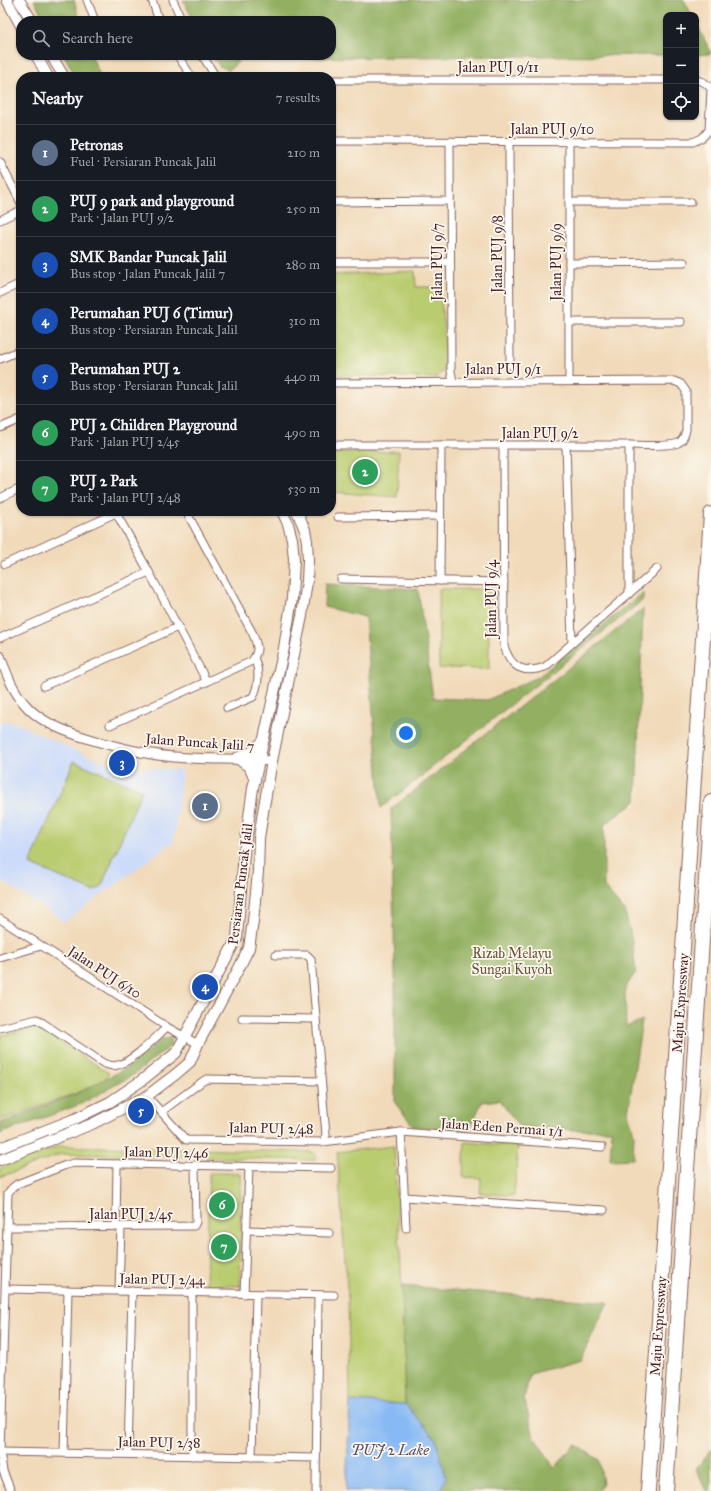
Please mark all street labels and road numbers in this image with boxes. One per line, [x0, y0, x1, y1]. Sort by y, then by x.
street label: Jalan PUJ 9/11 [455, 59, 539, 77]
street label: Jalan PUJ 9/10 [508, 121, 594, 139]
street label: Jalan PUJ 9/8 [489, 215, 507, 295]
street label: Jalan PUJ 9/7 [429, 223, 447, 303]
street label: Jalan PUJ 9/9 [548, 223, 566, 303]
street label: Jalan PUJ 9/1 [463, 361, 542, 379]
street label: Jalan PUJ 9/2 [499, 425, 579, 443]
street label: Jalan PUJ 9/4 [483, 559, 501, 640]
street label: Jalan Puncak Jalil 7 [143, 730, 255, 756]
street label: Persiaran Puncak Jalil [225, 822, 257, 946]
street label: Jalan PUJ 6/10 [63, 941, 145, 1003]
street label: Maju Expressway [669, 952, 692, 1054]
street label: Jalan Eden Permai 1/1 [438, 1115, 564, 1141]
street label: Jalan PUJ 2/48 [226, 1119, 314, 1139]
street label: Jalan PUJ 2/46 [122, 1143, 209, 1163]
street label: Jalan PUJ 2/45 [87, 1206, 173, 1224]
street label: Jalan PUJ 2/44 [117, 1270, 206, 1290]
street label: Maju Expressway [647, 1275, 670, 1377]
street label: Jalan PUJ 2/38 [115, 1433, 201, 1453]

